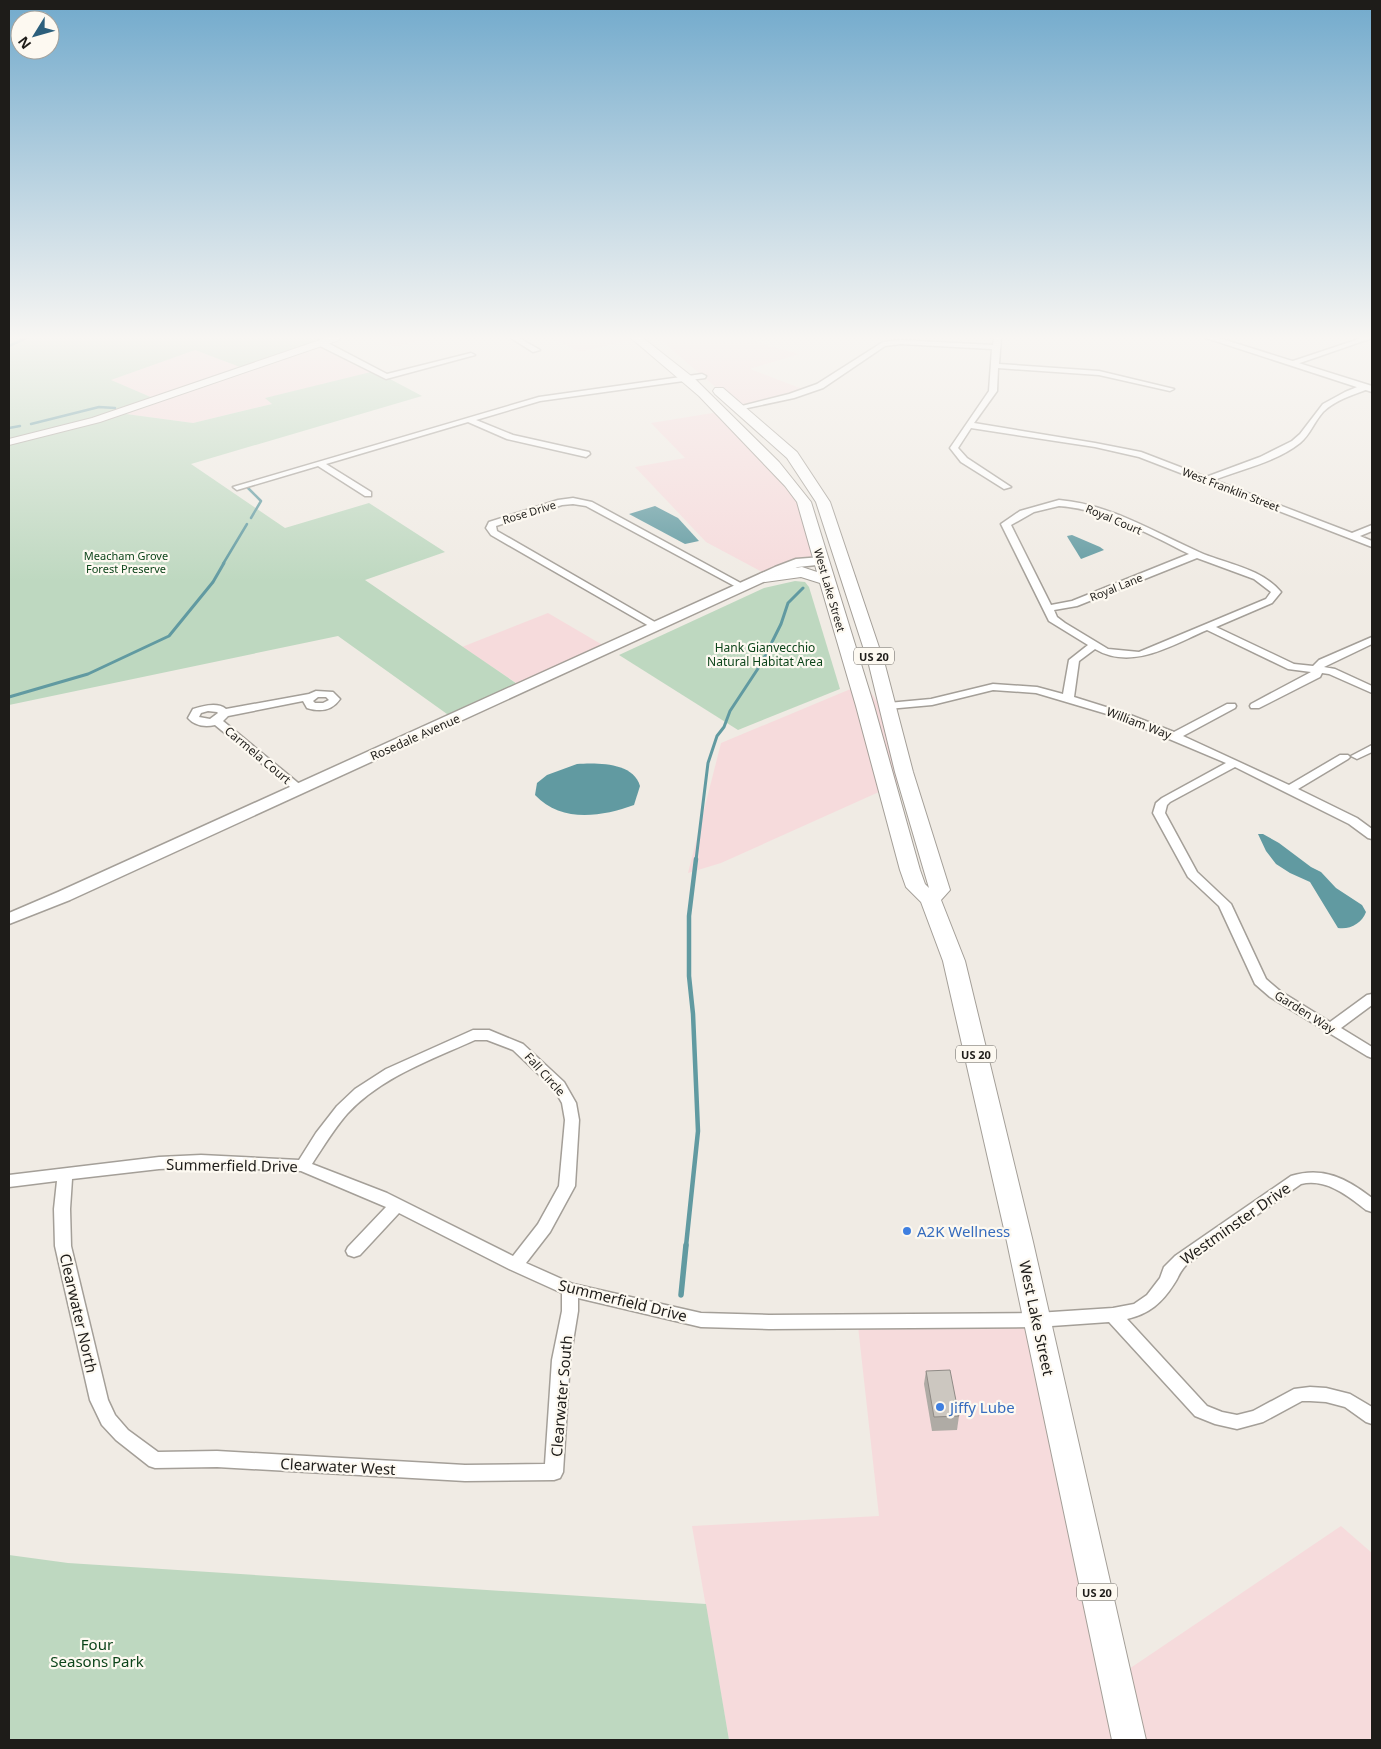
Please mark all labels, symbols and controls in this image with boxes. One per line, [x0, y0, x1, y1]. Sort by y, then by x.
north arrow [10, 10, 60, 60]
text: N [13, 33, 35, 53]
street label: West Franklin Street [1180, 464, 1282, 515]
street label: Rose Drive [500, 497, 558, 527]
street label: Royal Court [1084, 500, 1144, 538]
street label: West Lake Street [811, 547, 849, 633]
park label: Meacham Grove Forest Preserve [84, 548, 168, 576]
street label: Royal Lane [1087, 570, 1145, 604]
park label: Hank Gianvecchio Natural Habitat Area [707, 639, 823, 670]
road number: US 20 [854, 648, 894, 664]
street label: William Way [1104, 703, 1175, 744]
street label: Rosedale Avenue [367, 710, 463, 764]
street label: Carmela Court [221, 722, 295, 788]
street label: Garden Way [1271, 987, 1339, 1038]
road number: US 20 [956, 1046, 996, 1062]
street label: Fall Circle [521, 1049, 569, 1100]
street label: Summerfield Drive [166, 1154, 298, 1176]
street label: Westminster Drive [1176, 1177, 1294, 1269]
place label: A2K Wellness [917, 1221, 1010, 1241]
marker: A2K Wellness [901, 1225, 913, 1237]
street label: Clearwater North [56, 1251, 102, 1375]
street label: West Lake Street [1015, 1259, 1059, 1378]
street label: Summerfield Drive [557, 1274, 689, 1326]
street label: Clearwater South [546, 1334, 576, 1458]
place label: Jiffy Lube [948, 1397, 1015, 1417]
marker: Jiffy Lube [934, 1401, 946, 1413]
street label: Clearwater West [280, 1453, 397, 1479]
road number: US 20 [1077, 1584, 1117, 1600]
park label: Four Seasons Park [50, 1634, 144, 1671]

